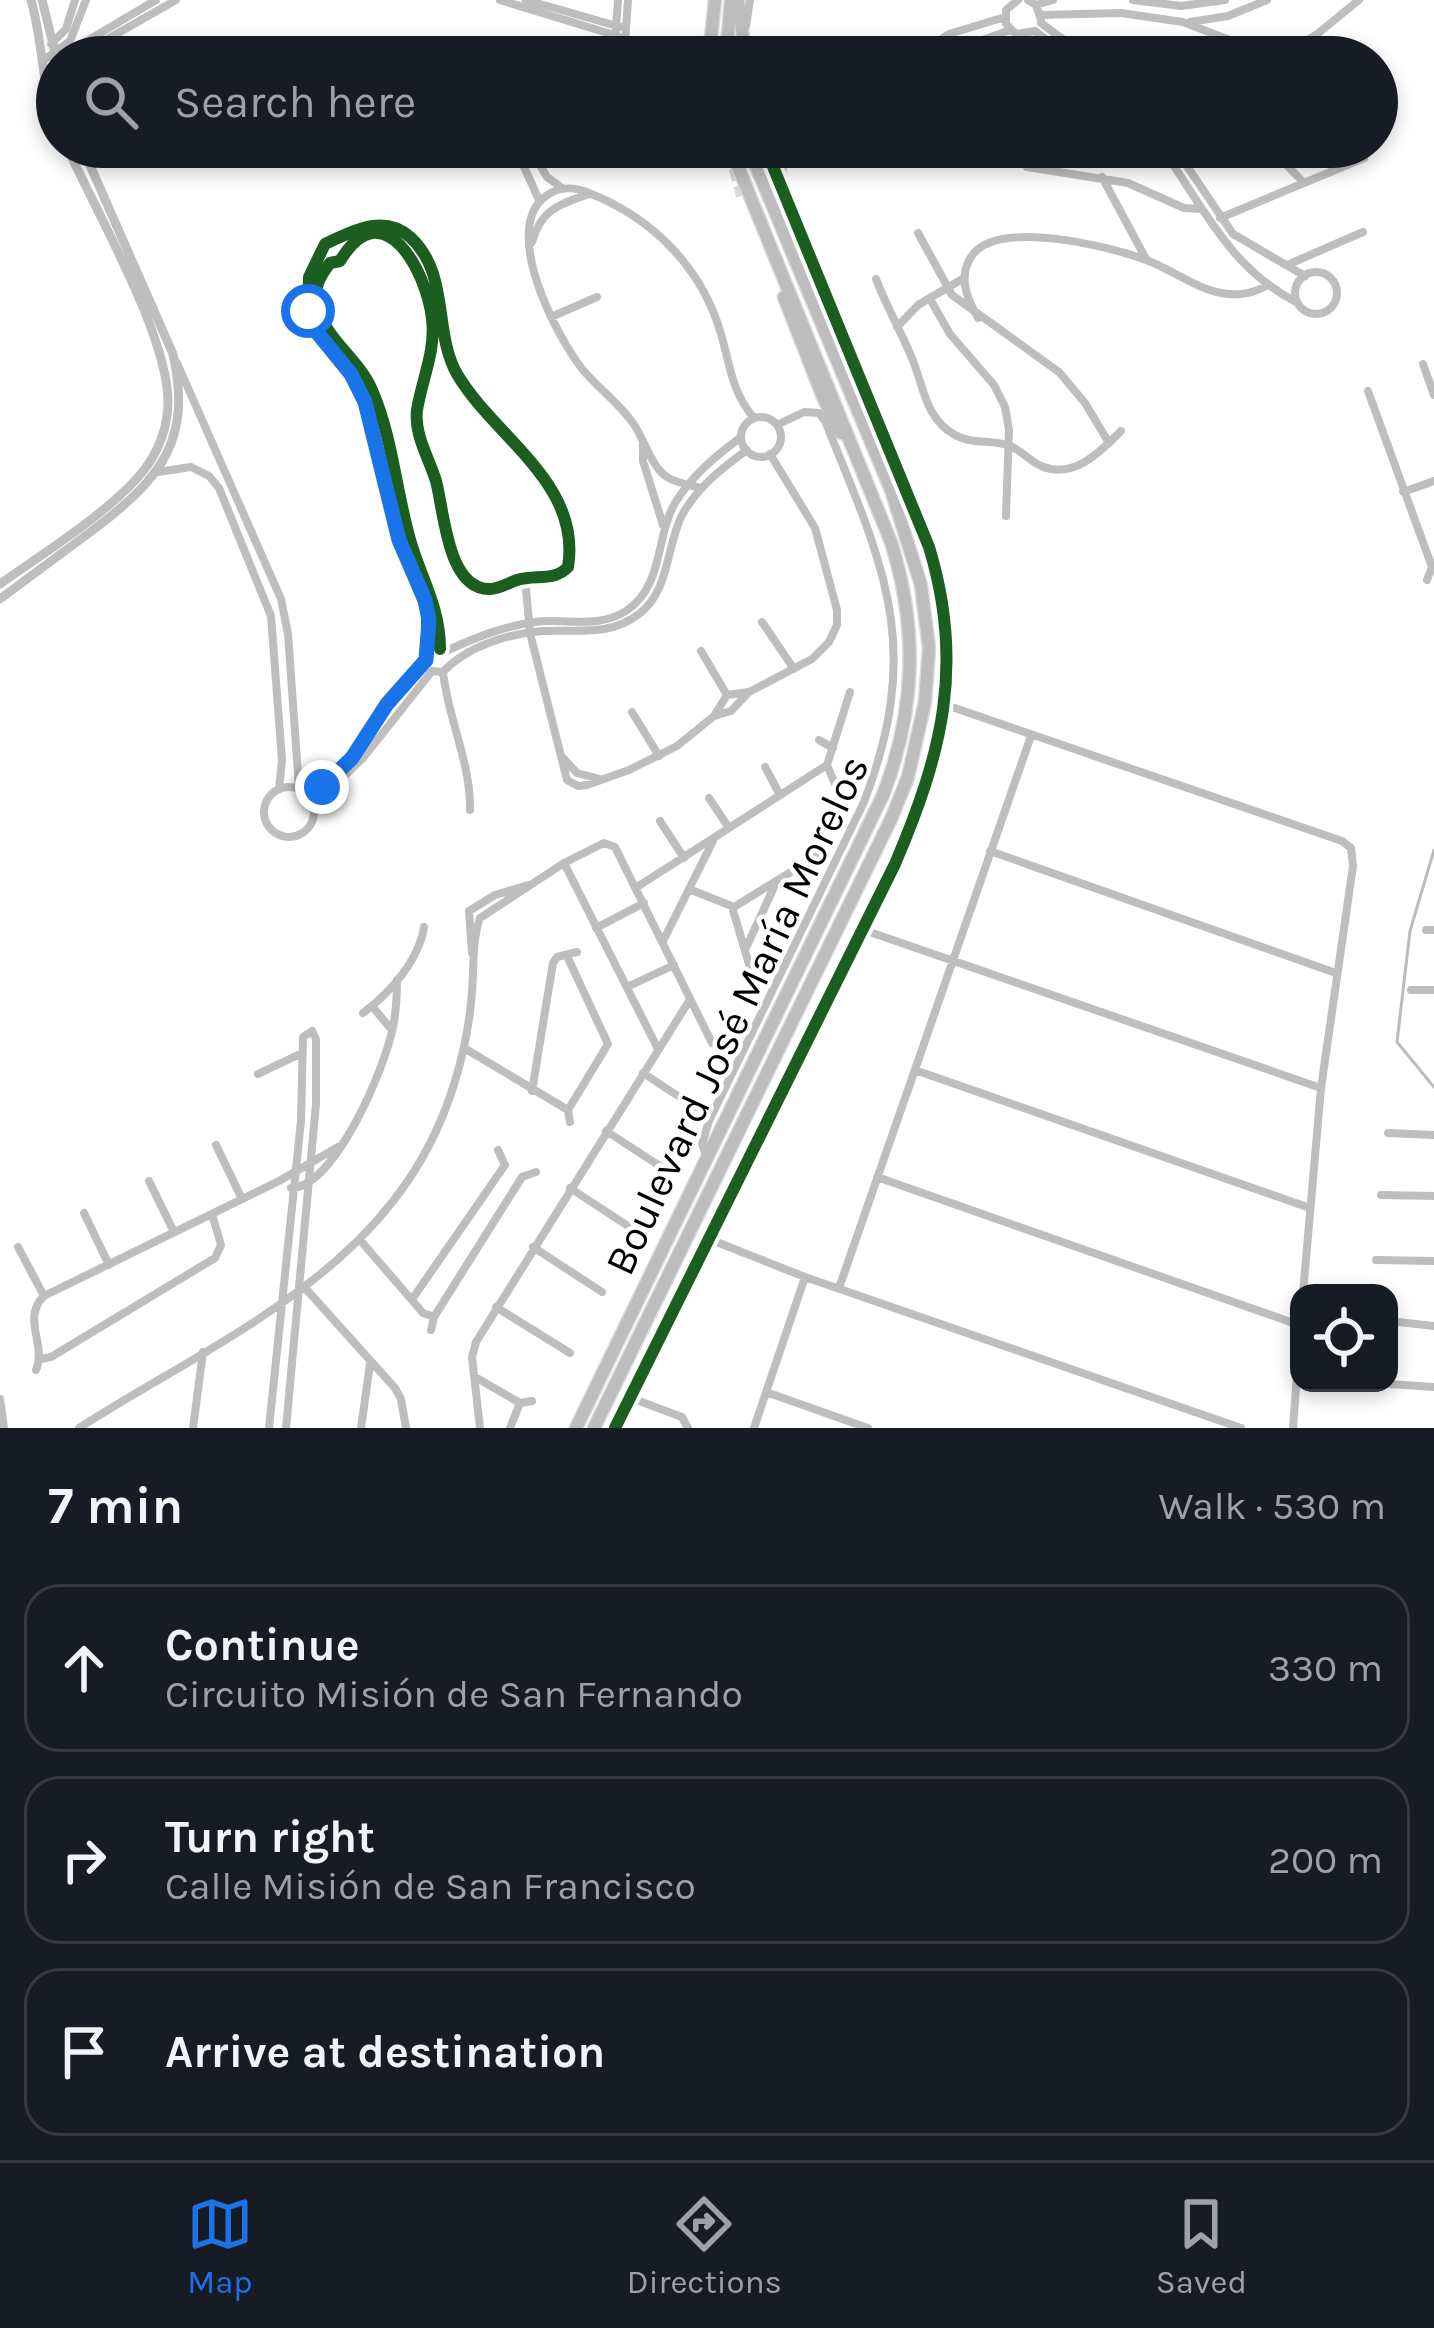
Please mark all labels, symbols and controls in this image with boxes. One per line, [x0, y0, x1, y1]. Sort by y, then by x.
search box [36, 36, 1398, 168]
icon: search [78, 69, 144, 135]
text: Search here [174, 76, 416, 128]
route start [281, 284, 335, 338]
street label: Boulevard José María Morelos [594, 747, 880, 1283]
route end [295, 760, 349, 814]
map controls [1290, 1284, 1398, 1392]
button: locate [1290, 1284, 1398, 1392]
text: 7 min [48, 1476, 183, 1536]
text: Walk · 530 m [1159, 1483, 1386, 1529]
text: Continue [165, 1619, 360, 1671]
icon: ahead [51, 1635, 117, 1701]
text: 330 m [1268, 1645, 1383, 1691]
text: Circuito Misión de San Fernando [165, 1671, 743, 1717]
text: Turn right [165, 1811, 375, 1863]
icon: right [51, 1827, 117, 1893]
text: 200 m [1268, 1837, 1383, 1883]
text: Calle Misión de San Francisco [165, 1863, 696, 1909]
icon: arrive [51, 2019, 117, 2085]
text: Arrive at destination [165, 2026, 605, 2078]
tab: Map [187, 2191, 253, 2301]
tab: Directions [627, 2191, 782, 2301]
tab: Saved [1156, 2191, 1247, 2301]

